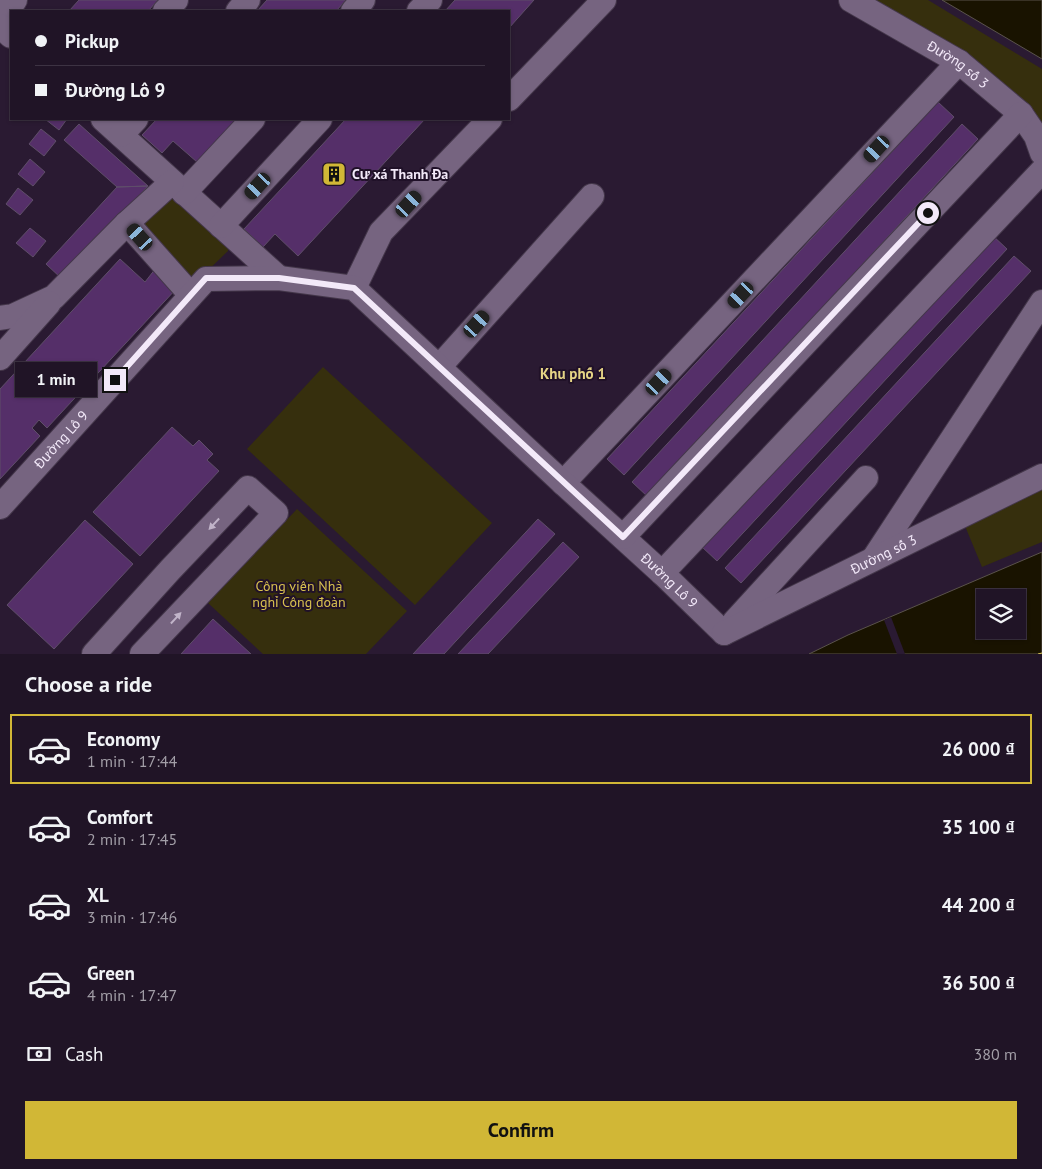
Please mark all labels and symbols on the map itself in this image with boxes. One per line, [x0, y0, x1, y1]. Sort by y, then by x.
street label: Đường số 3 [923, 36, 993, 92]
car [861, 133, 892, 165]
building icon: Cư xá Thanh Đa [321, 161, 347, 187]
place label: Cư xá Thanh Đa [352, 165, 448, 183]
car [242, 170, 273, 202]
car [393, 188, 424, 220]
route start [917, 202, 939, 224]
car [124, 221, 155, 253]
car [725, 279, 756, 311]
car [461, 308, 492, 340]
callout: 1 min [15, 362, 98, 398]
district label: Khu phố 1 [540, 364, 606, 383]
car [643, 366, 674, 398]
route end [104, 369, 126, 391]
street label: Đường Lô 9 [30, 407, 92, 473]
one-way arrow [208, 517, 220, 529]
street label: Đường số 3 [847, 530, 920, 579]
street label: Đường Lô 9 [636, 548, 702, 612]
park label: Công viên Nhà nghỉ Công đoàn [252, 577, 346, 611]
one-way arrow [170, 613, 182, 625]

